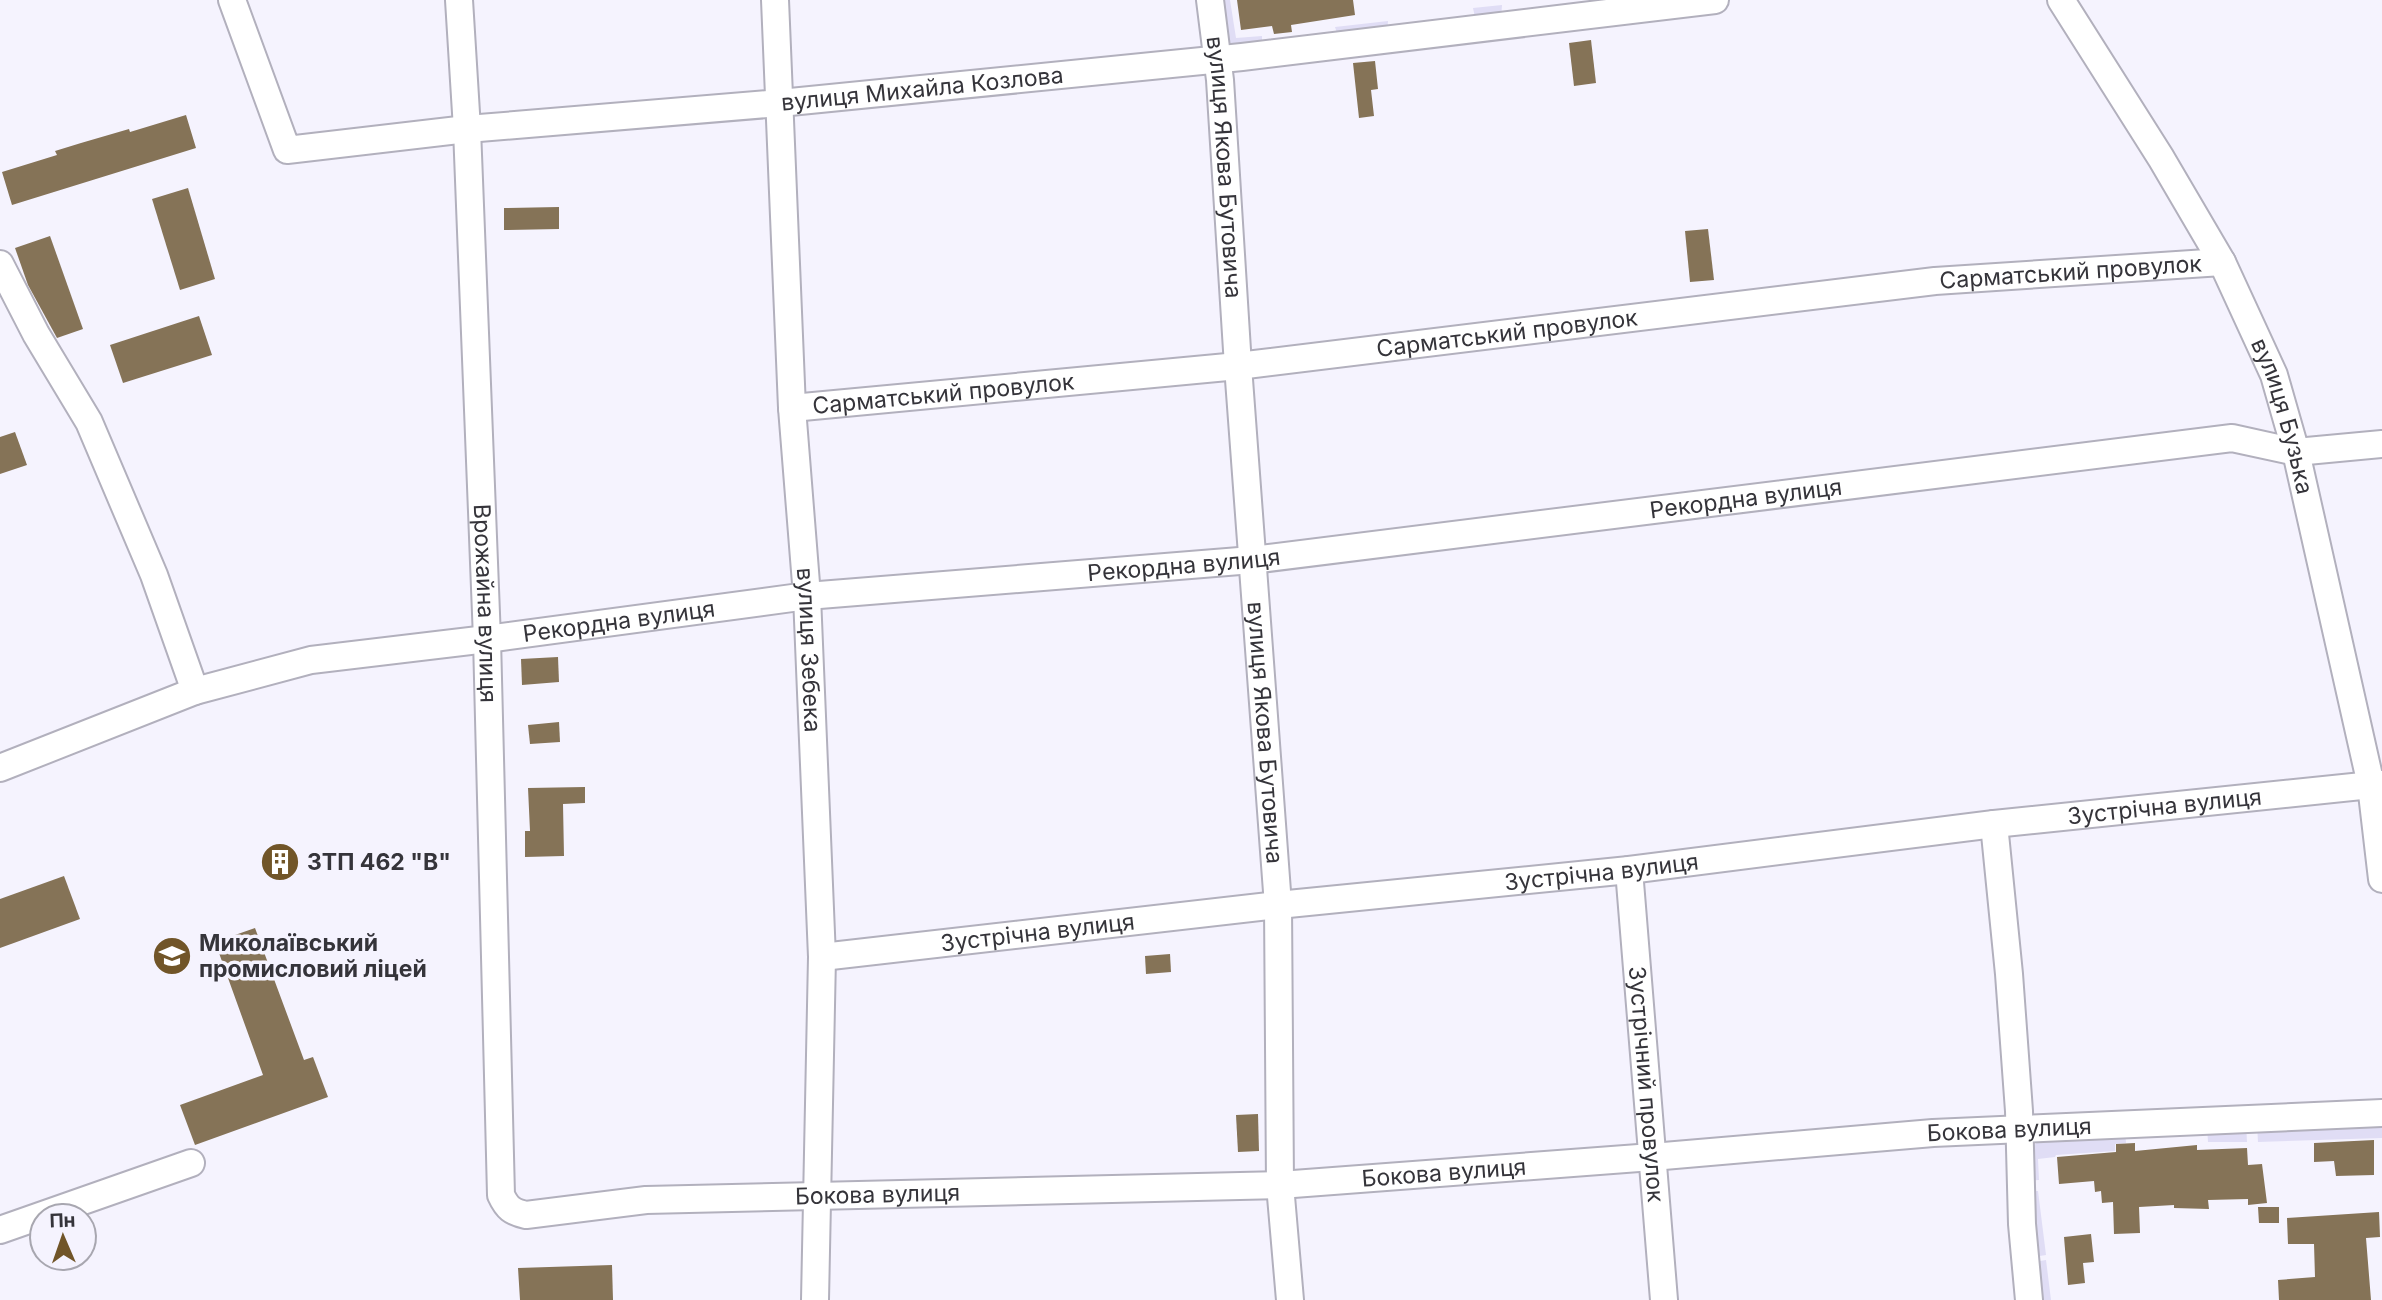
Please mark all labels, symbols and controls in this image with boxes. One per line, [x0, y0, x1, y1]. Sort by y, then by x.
street label: вулиця Якова Бутовича [1201, 35, 1248, 299]
street label: вулиця Михайла Козлова [780, 61, 1065, 117]
street label: Сарматський провулок [1939, 249, 2203, 295]
street label: Сарматський провулок [1375, 303, 1640, 363]
street label: вулиця Бузька [2245, 334, 2319, 497]
street label: Сарматський провулок [811, 367, 1076, 420]
street label: Рекордна вулиця [1648, 473, 1844, 524]
street label: Врожайна вулиця [468, 503, 503, 703]
street label: Рекордна вулиця [1086, 543, 1282, 587]
street label: вулиця Зебека [791, 567, 827, 733]
street label: Рекордна вулиця [521, 595, 717, 648]
street label: вулиця Якова Бутовича [1242, 601, 1289, 865]
street label: Зустрічна вулиця [2066, 782, 2263, 830]
building icon: ЗТП 462 "В" [259, 841, 301, 883]
street label: Зустрічна вулиця [1503, 847, 1700, 896]
place label: ЗТП 462 "В" [307, 848, 451, 876]
street label: Зустрічна вулиця [939, 907, 1136, 957]
place label: Миколаївський промисловий ліцей [199, 929, 427, 983]
school or university icon: Миколаївський промисловий ліцей [151, 935, 193, 977]
street label: Зустрічний провулок [1623, 965, 1670, 1204]
street label: Бокова вулиця [1926, 1112, 2092, 1147]
street label: Бокова вулиця [1361, 1153, 1527, 1193]
street label: Бокова вулиця [795, 1179, 960, 1210]
north arrow [28, 1202, 98, 1272]
text: Пн [49, 1209, 76, 1232]

